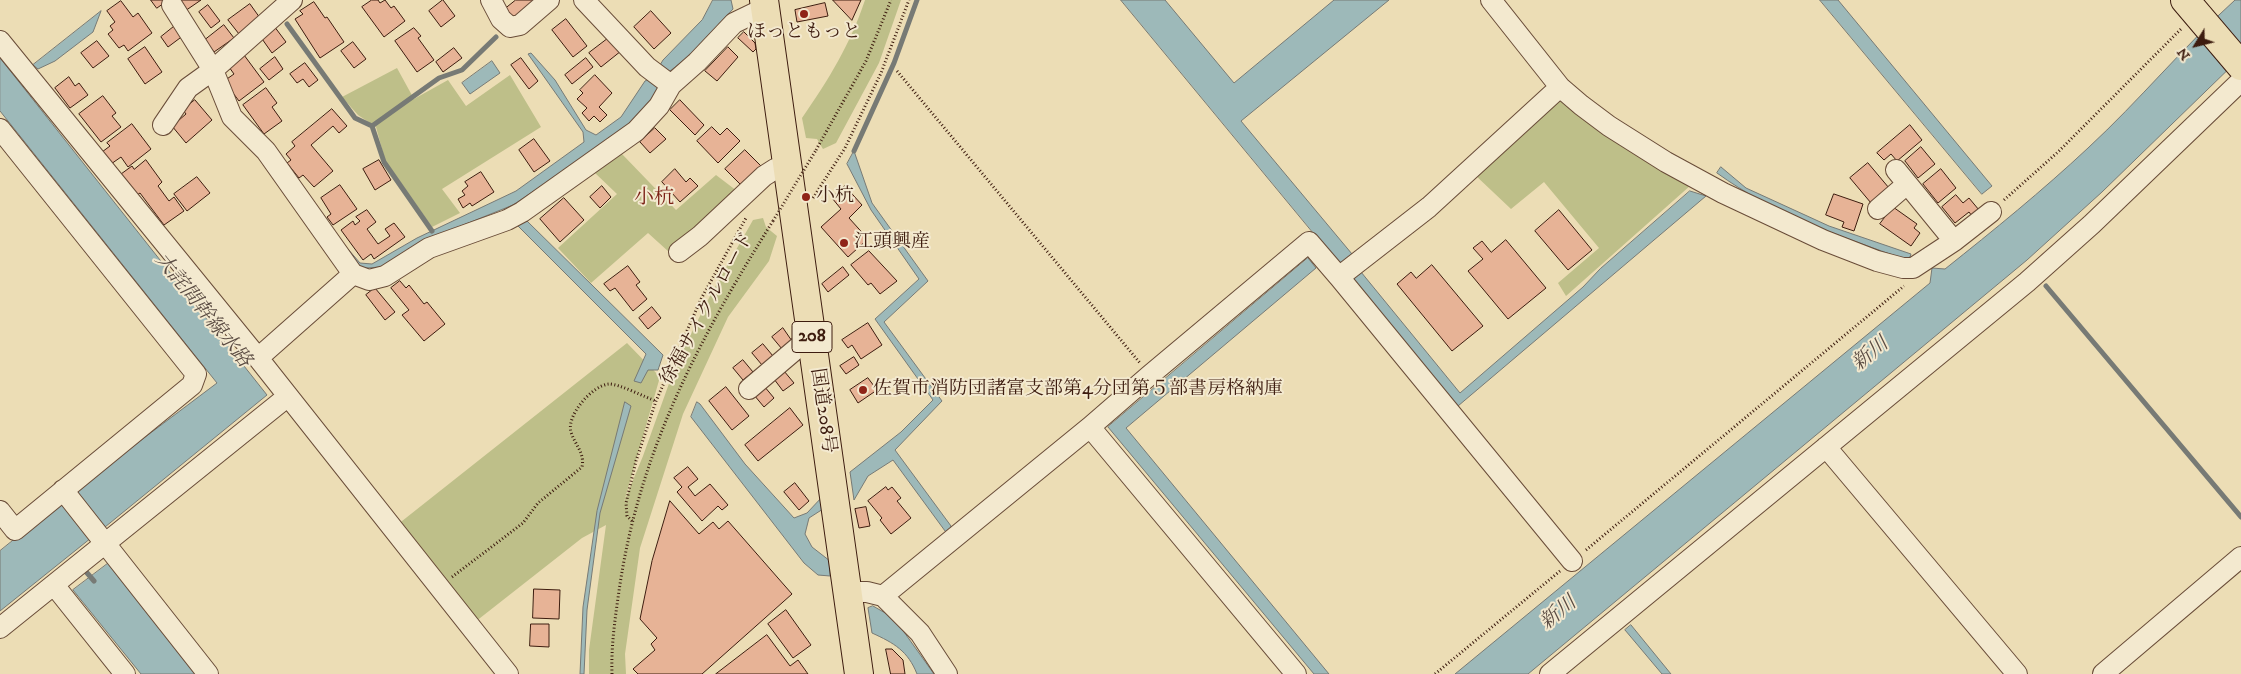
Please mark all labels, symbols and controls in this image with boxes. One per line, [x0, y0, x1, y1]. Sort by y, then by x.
marker: ほっともっと [798, 8, 810, 20]
north arrow [2171, 20, 2221, 70]
place label: ほっともっと [747, 22, 861, 44]
text: N [2173, 44, 2195, 64]
place label: 小杭 [816, 186, 854, 208]
district label: 小杭 [634, 187, 674, 211]
marker: 小杭 [800, 191, 812, 203]
street label: 徐福サイクルロード [657, 229, 759, 389]
place label: 江頭興産 [854, 232, 930, 254]
marker: 江頭興産 [838, 237, 850, 249]
water label: 大詫間幹線水路 [149, 249, 255, 373]
road number: 208 [792, 322, 832, 352]
water label: 新川 [1848, 333, 1894, 377]
street label: 国道208号 [805, 367, 839, 455]
place label: 佐賀市消防団諸富支部第4分団第５部書房格納庫 [873, 379, 1283, 401]
marker: 佐賀市消防団諸富支部第4分団第５部書房格納庫 [857, 384, 869, 396]
water label: 新川 [1536, 592, 1582, 636]

